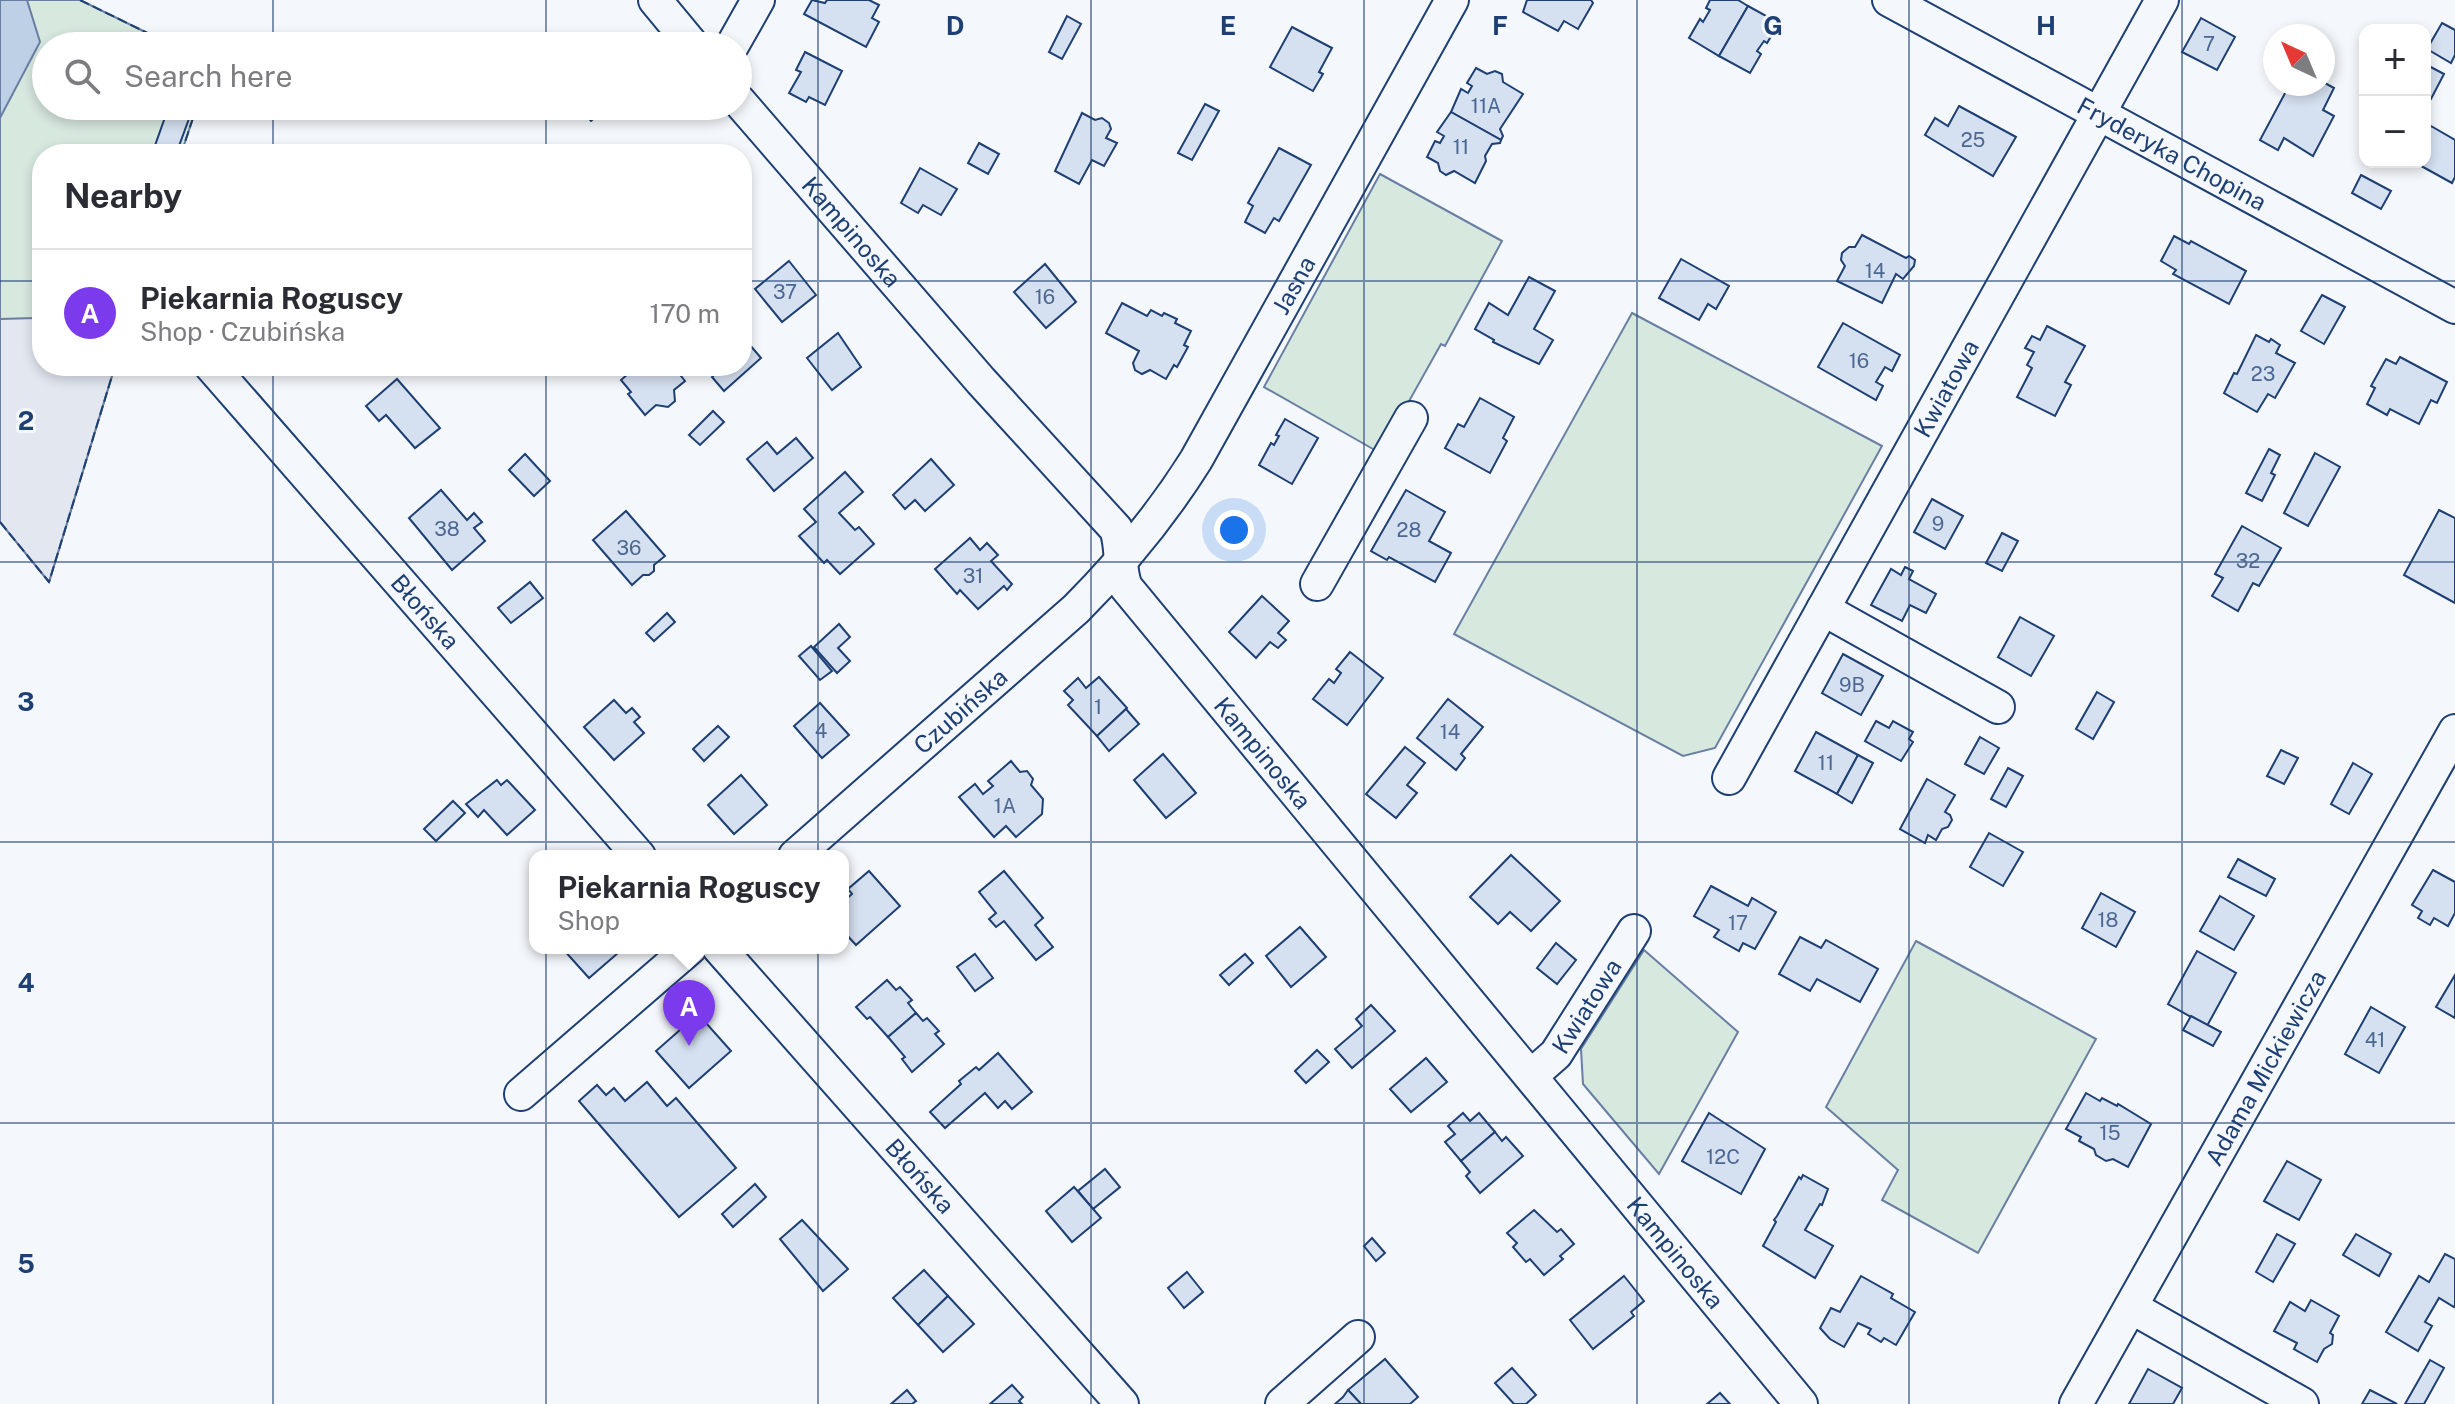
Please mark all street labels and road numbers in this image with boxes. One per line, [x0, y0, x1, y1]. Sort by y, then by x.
street label: Fryderyka Chopina [2073, 91, 2271, 216]
street label: Kampinoska [797, 171, 907, 292]
street label: Jasna [1266, 251, 1321, 319]
street label: Kwiatowa [1908, 335, 1984, 442]
street label: Błońska [385, 568, 466, 655]
street label: Czubińska [908, 662, 1013, 759]
street label: Kampinoska [1209, 691, 1317, 814]
street label: Kwiatowa [1546, 953, 1627, 1059]
street label: Adama Mickiewicza [2199, 965, 2331, 1170]
street label: Błońska [880, 1133, 961, 1219]
street label: Kampinoska [1621, 1191, 1730, 1314]

